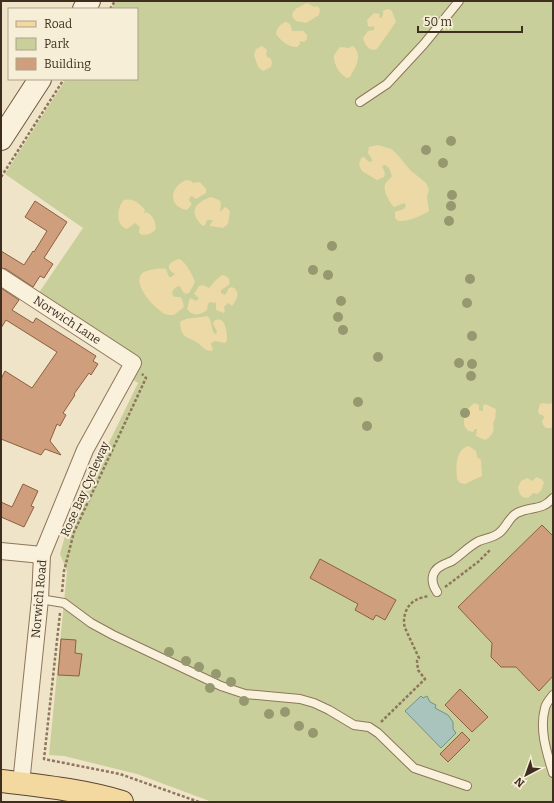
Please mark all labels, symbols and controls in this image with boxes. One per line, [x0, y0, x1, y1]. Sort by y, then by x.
legend [8, 8, 138, 80]
scale bar [418, 8, 522, 34]
text: 50 m [424, 15, 453, 29]
text: Road [44, 17, 72, 31]
text: Park [44, 37, 70, 51]
text: Building [44, 57, 91, 71]
street label: Norwich Lane [31, 293, 104, 347]
street label: Rose Bay Cycleway [58, 439, 113, 539]
street label: Norwich Road [29, 559, 49, 639]
north arrow [506, 755, 546, 795]
text: N [512, 774, 527, 790]

